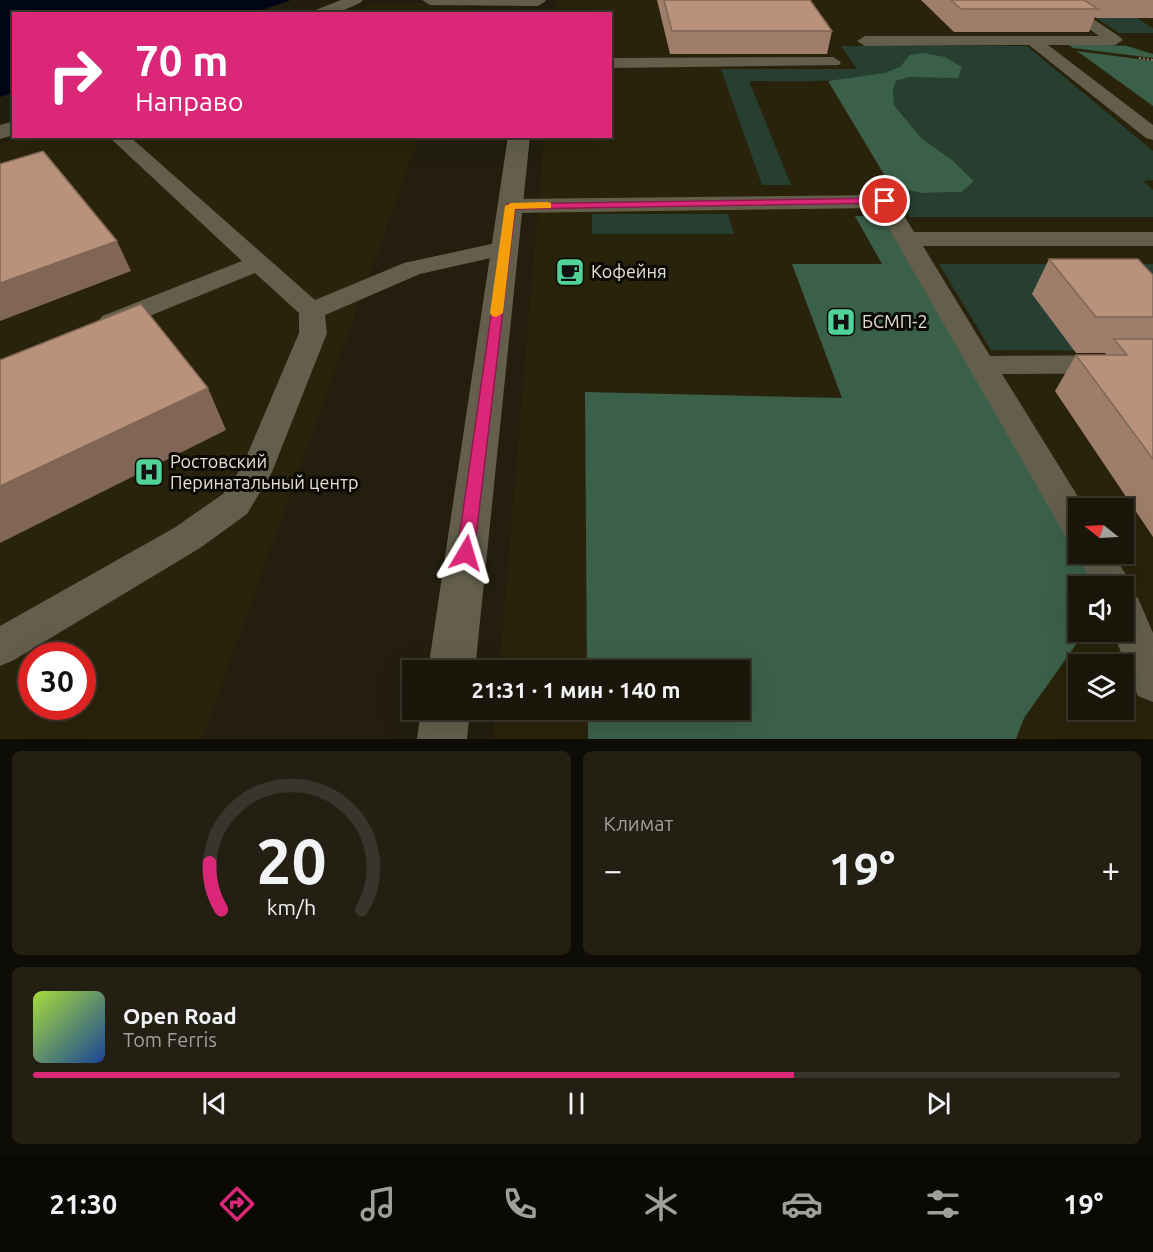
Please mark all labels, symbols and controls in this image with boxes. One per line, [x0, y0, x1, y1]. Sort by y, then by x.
icon: right [36, 36, 114, 114]
text: 70 m [135, 37, 229, 84]
text: Направо [135, 86, 244, 116]
pin [859, 175, 910, 226]
icon: arrive [868, 184, 901, 217]
cafe icon: Кофейня [554, 256, 586, 288]
place label: Кофейня [591, 261, 667, 281]
hospital icon: БСМП-2 [825, 306, 857, 338]
place label: БСМП-2 [862, 311, 928, 331]
place label: Ростовский Перинатальный центр [170, 451, 359, 492]
hospital icon: Ростовский Перинатальный центр [133, 456, 165, 488]
north arrow [1068, 498, 1134, 564]
map controls [1068, 498, 1134, 720]
position arrow [434, 521, 498, 585]
button: sound [1068, 576, 1134, 642]
speed limit sign: 30 [18, 642, 96, 720]
button: layers [1068, 654, 1134, 720]
text: 21:31 · 1 мин · 140 m [472, 677, 680, 702]
text: Климат [604, 812, 673, 835]
text: 20 [256, 826, 326, 896]
text: 19° [828, 843, 895, 894]
text: − [604, 851, 622, 888]
text: + [1101, 851, 1120, 888]
text: km/h [266, 895, 316, 919]
text: Open Road [123, 1003, 237, 1028]
text: Tom Ferris [123, 1028, 217, 1051]
icon: previous [198, 1087, 231, 1120]
icon: pause [560, 1087, 593, 1120]
icon: next [922, 1087, 955, 1120]
icon: directions [216, 1183, 258, 1225]
icon: music [357, 1183, 399, 1225]
icon: phone [499, 1183, 541, 1225]
icon: climate [640, 1183, 682, 1225]
icon: car [781, 1183, 823, 1225]
icon: filters [922, 1183, 964, 1225]
text: 21:30 [50, 1189, 117, 1219]
text: 19° [1063, 1189, 1103, 1219]

